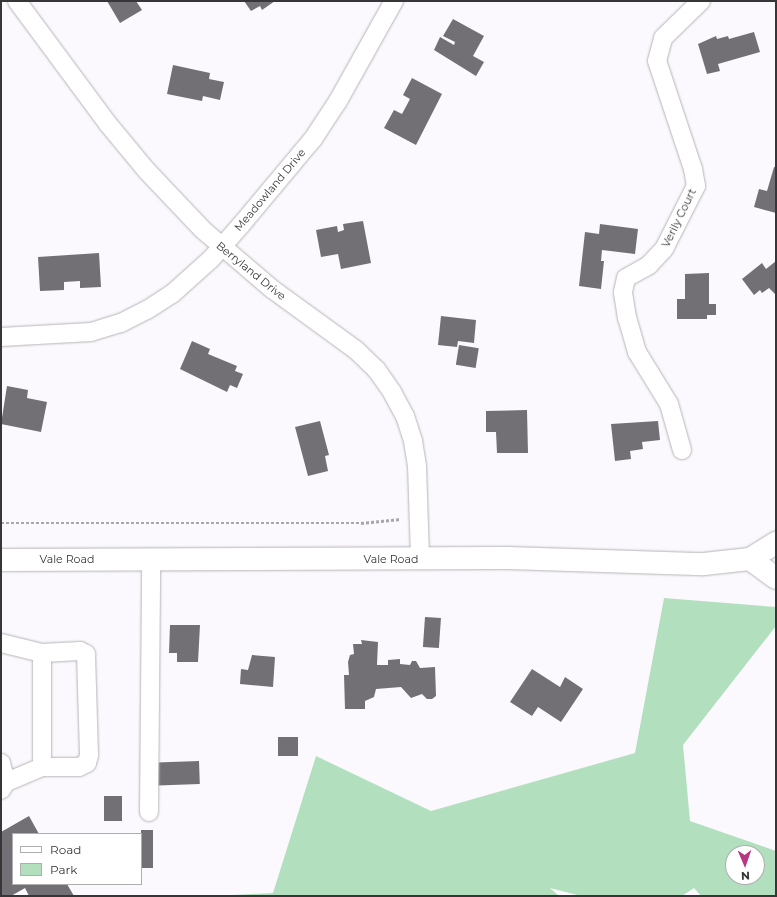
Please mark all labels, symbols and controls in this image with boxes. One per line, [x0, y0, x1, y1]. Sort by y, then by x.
street label: Meadowland Drive [232, 146, 308, 234]
street label: Verily Court [659, 187, 699, 249]
street label: Berryland Drive [214, 239, 288, 303]
street label: Vale Road [40, 552, 94, 566]
street label: Vale Road [364, 552, 418, 566]
legend [12, 833, 142, 885]
text: Road [50, 842, 81, 857]
north arrow [725, 845, 765, 885]
text: Park [50, 862, 77, 877]
text: N [741, 869, 750, 883]

